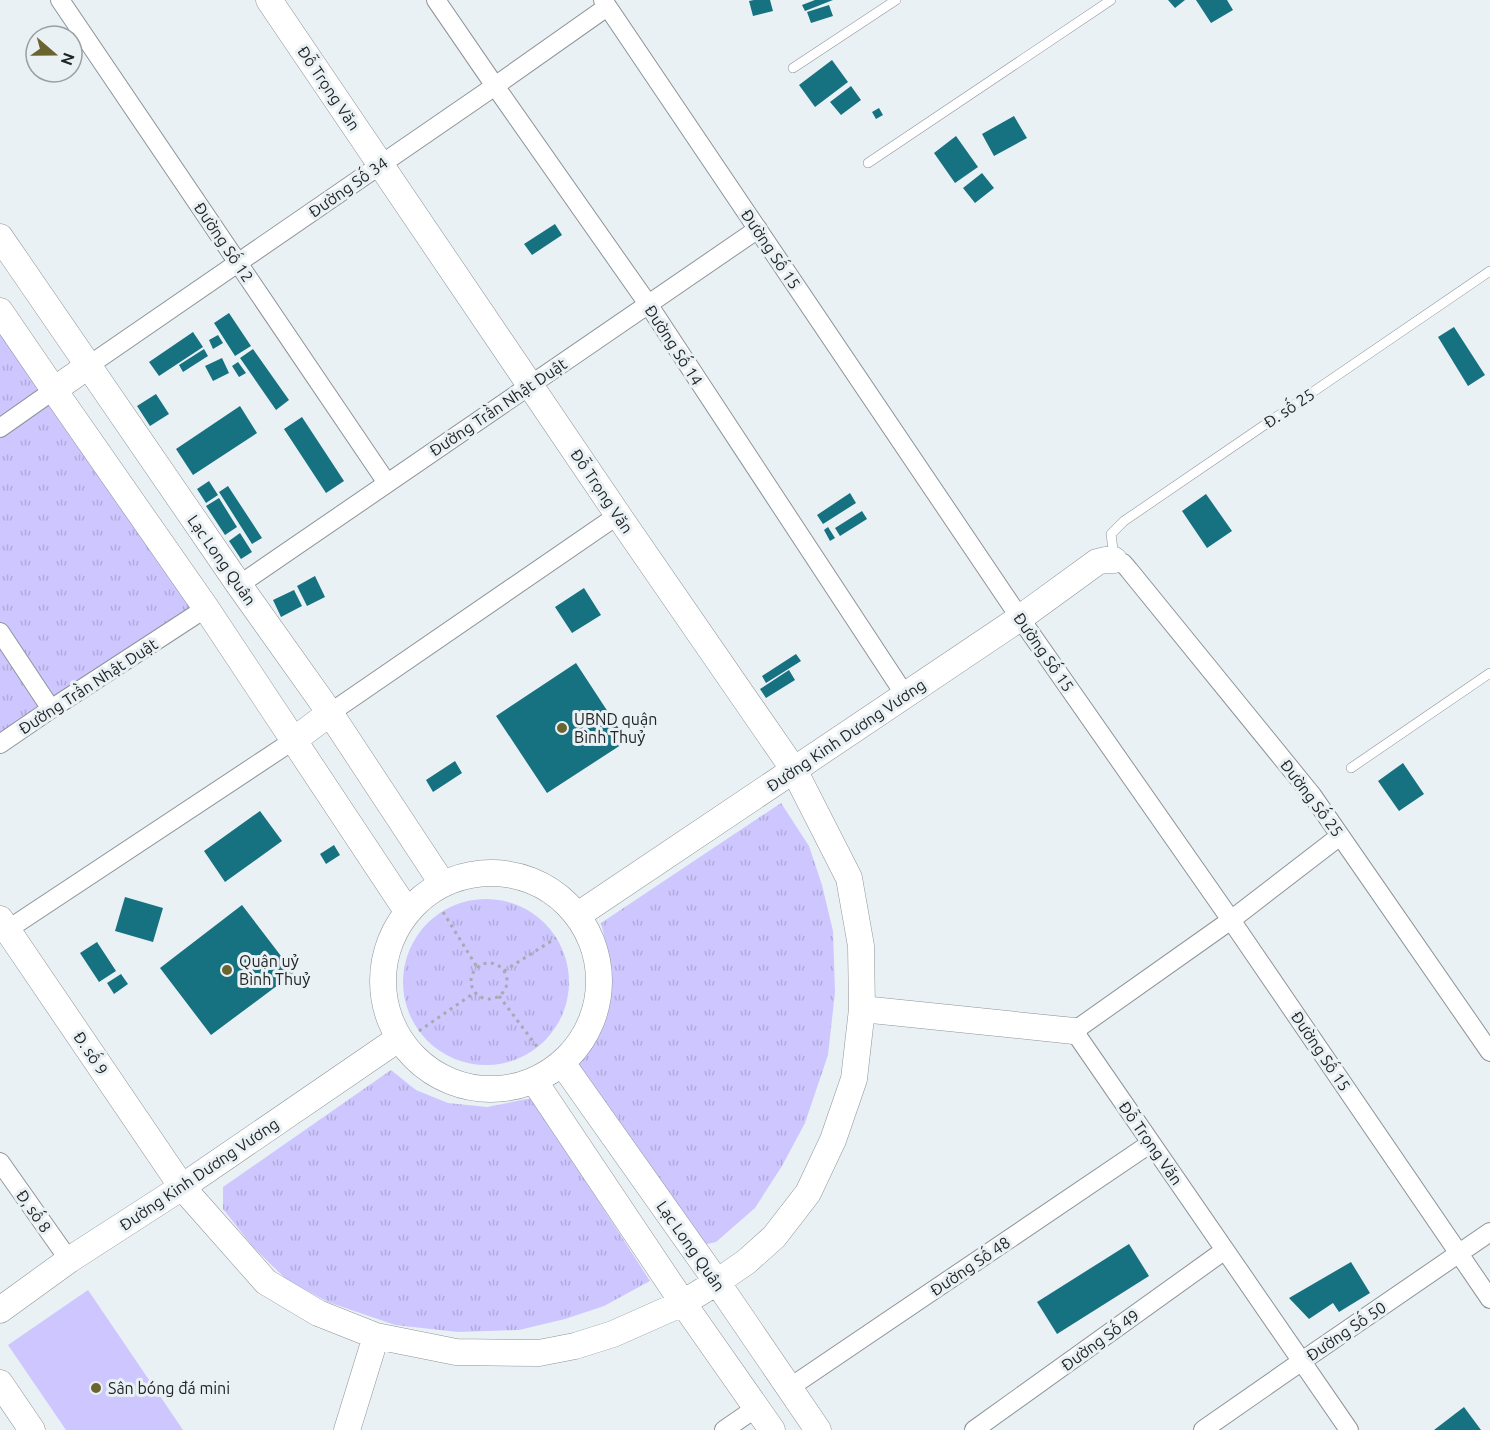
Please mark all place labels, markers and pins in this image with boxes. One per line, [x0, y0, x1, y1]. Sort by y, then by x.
place label: UBND quận Bình Thuỷ [574, 710, 657, 746]
marker: UBND quận Bình Thuỷ [555, 721, 569, 735]
place label: Quận uỷ Bình Thuỷ [239, 952, 310, 988]
marker: Quận uỷ Bình Thuỷ [220, 963, 234, 977]
place label: Sân bóng đá mini [108, 1379, 230, 1397]
marker: Sân bóng đá mini [89, 1381, 103, 1395]

